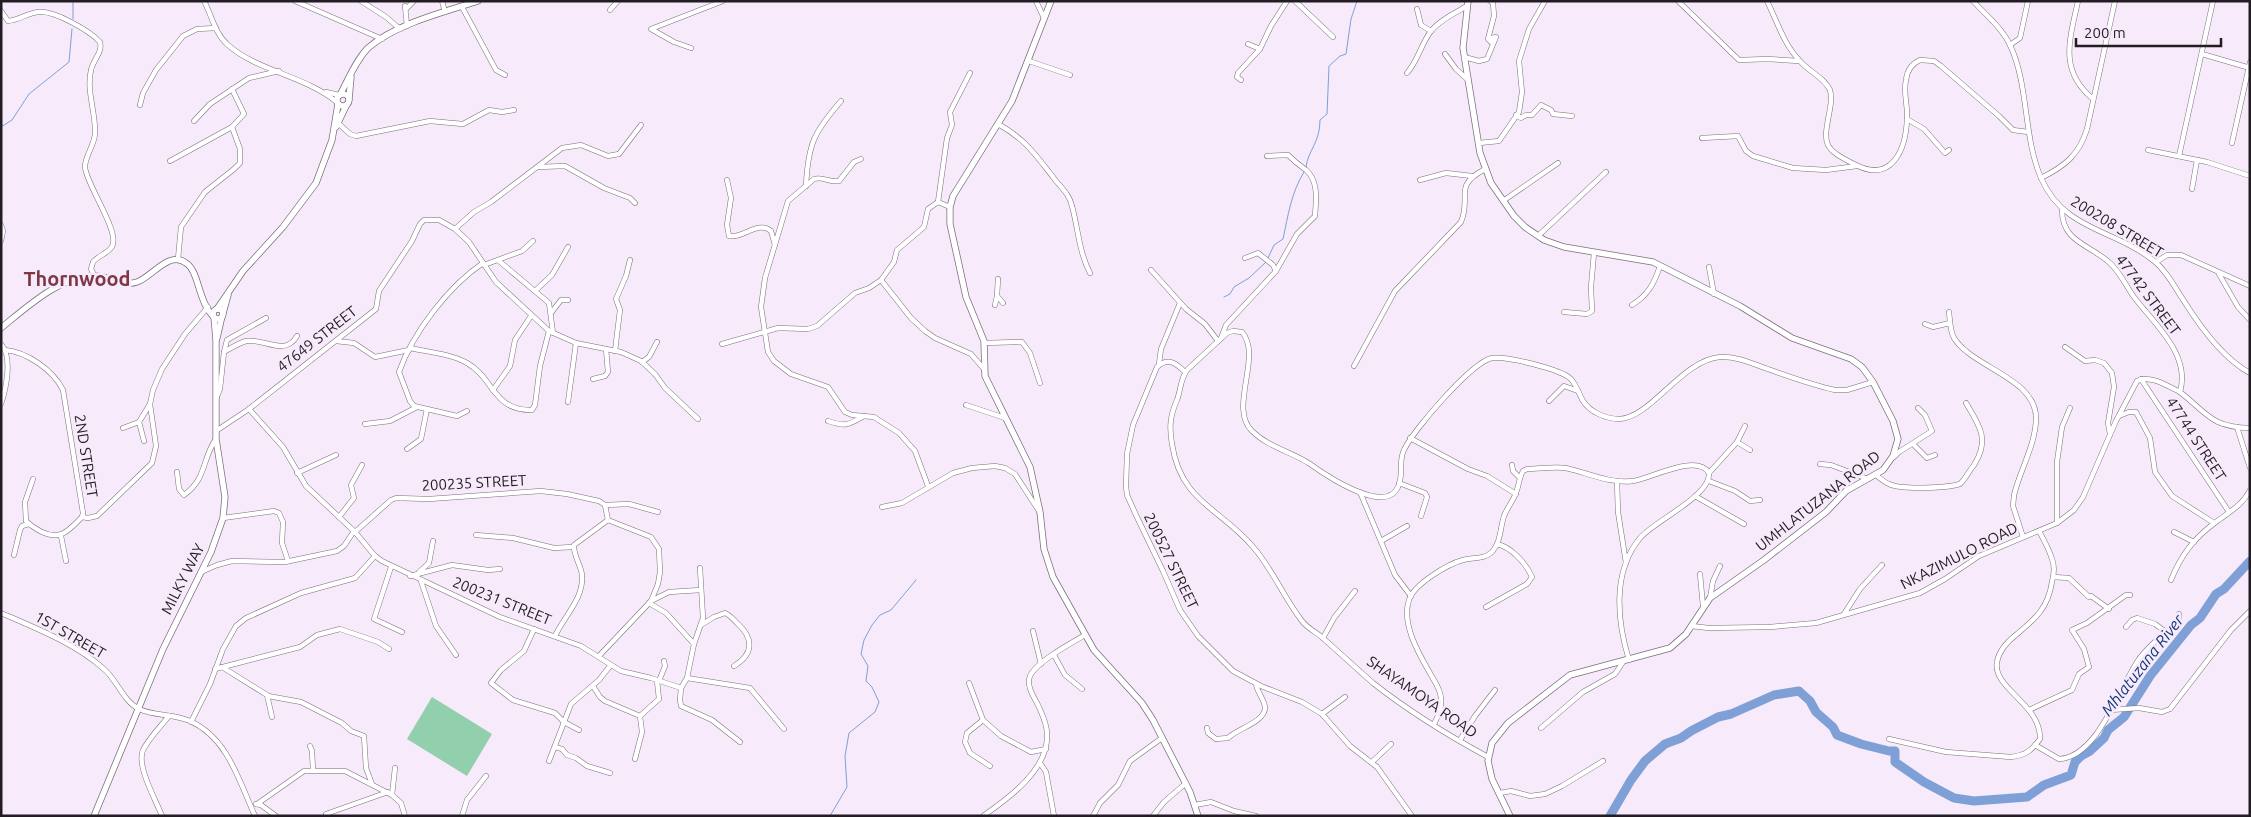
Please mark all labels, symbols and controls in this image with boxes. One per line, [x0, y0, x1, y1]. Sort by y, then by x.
scale bar [2076, 15, 2221, 47]
text: 200 m [2084, 24, 2126, 41]
street label: 200208 STREET [2068, 192, 2167, 261]
street label: 47742 STREET [2113, 251, 2185, 339]
district label: Thornwood [23, 267, 131, 290]
street label: 47649 STREET [273, 302, 360, 375]
street label: 47744 STREET [2163, 394, 2230, 484]
street label: 2ND STREET [72, 413, 102, 499]
street label: UMHLATUZANA ROAD [1752, 447, 1883, 554]
street label: 200235 STREET [421, 471, 527, 494]
street label: 200527 STREET [1141, 510, 1202, 612]
street label: NKAZIMULO ROAD [1897, 519, 2020, 592]
street label: MILKY WAY [157, 540, 208, 617]
street label: 200231 STREET [450, 573, 555, 628]
street label: 1ST STREET [32, 608, 109, 662]
water label: Mhlatuzana River [2097, 610, 2187, 719]
street label: SHAYAMOYA ROAD [1364, 652, 1481, 741]

